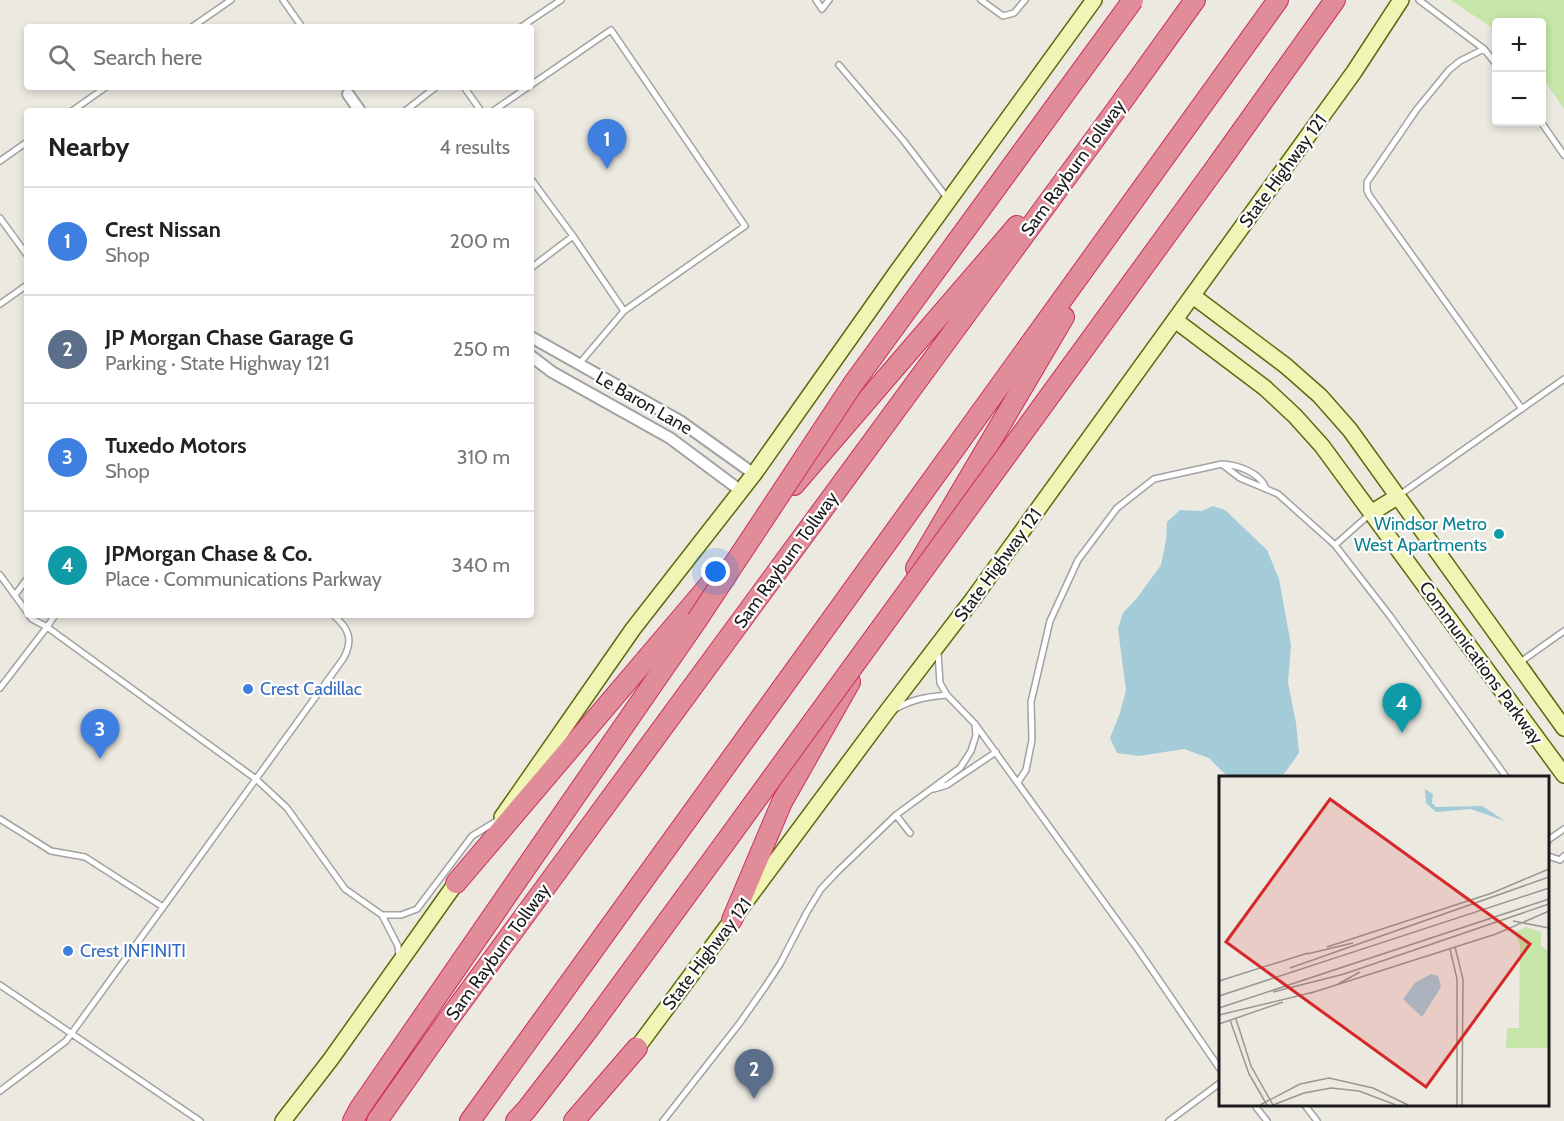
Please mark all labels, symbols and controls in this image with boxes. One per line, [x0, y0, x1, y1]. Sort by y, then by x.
map controls [1492, 18, 1546, 126]
button: + [1492, 18, 1546, 72]
search box [24, 24, 534, 90]
icon: search [45, 41, 78, 74]
text: Search here [93, 44, 202, 71]
button: − [1492, 72, 1546, 126]
street label: Sam Rayburn Tollway [1016, 96, 1130, 240]
street label: State Highway 121 [1235, 110, 1331, 232]
pin: 1 [588, 120, 626, 169]
text: Nearby [48, 131, 129, 163]
text: 4 results [439, 135, 510, 159]
text: Crest Nissan [105, 216, 221, 243]
text: 1 [64, 229, 71, 253]
text: 200 m [450, 229, 510, 253]
text: Shop [105, 243, 150, 267]
text: JP Morgan Chase Garage G [105, 324, 354, 351]
text: 2 [62, 337, 73, 361]
text: 250 m [453, 337, 510, 361]
text: Parking · State Highway 121 [105, 351, 330, 375]
street label: Le Baron Lane [592, 366, 696, 440]
text: Tuxedo Motors [105, 432, 247, 459]
text: 3 [62, 445, 73, 469]
text: 310 m [457, 445, 510, 469]
text: Shop [105, 459, 150, 483]
street label: Sam Rayburn Tollway [729, 488, 843, 632]
street label: State Highway 121 [950, 504, 1046, 626]
place label: Windsor Metro West Apartments [1354, 513, 1487, 556]
marker: Windsor Metro West Apartments [1492, 527, 1506, 541]
text: JPMorgan Chase & Co. [105, 540, 312, 567]
text: 4 [61, 553, 74, 577]
text: 340 m [452, 553, 510, 577]
your location [701, 557, 730, 586]
text: Place · Communications Parkway [105, 567, 382, 591]
street label: Communications Parkway [1414, 577, 1548, 749]
place label: Crest Cadillac [260, 678, 362, 700]
marker: Crest Cadillac [241, 682, 255, 696]
pin: 4 [1382, 684, 1422, 733]
pin: 3 [80, 710, 120, 759]
inset map [1219, 776, 1549, 1106]
street label: Sam Rayburn Tollway [441, 880, 555, 1024]
street label: State Highway 121 [658, 894, 756, 1014]
place label: Crest INFINITI [80, 940, 186, 962]
marker: Crest INFINITI [61, 944, 75, 958]
pin: 2 [734, 1050, 774, 1099]

